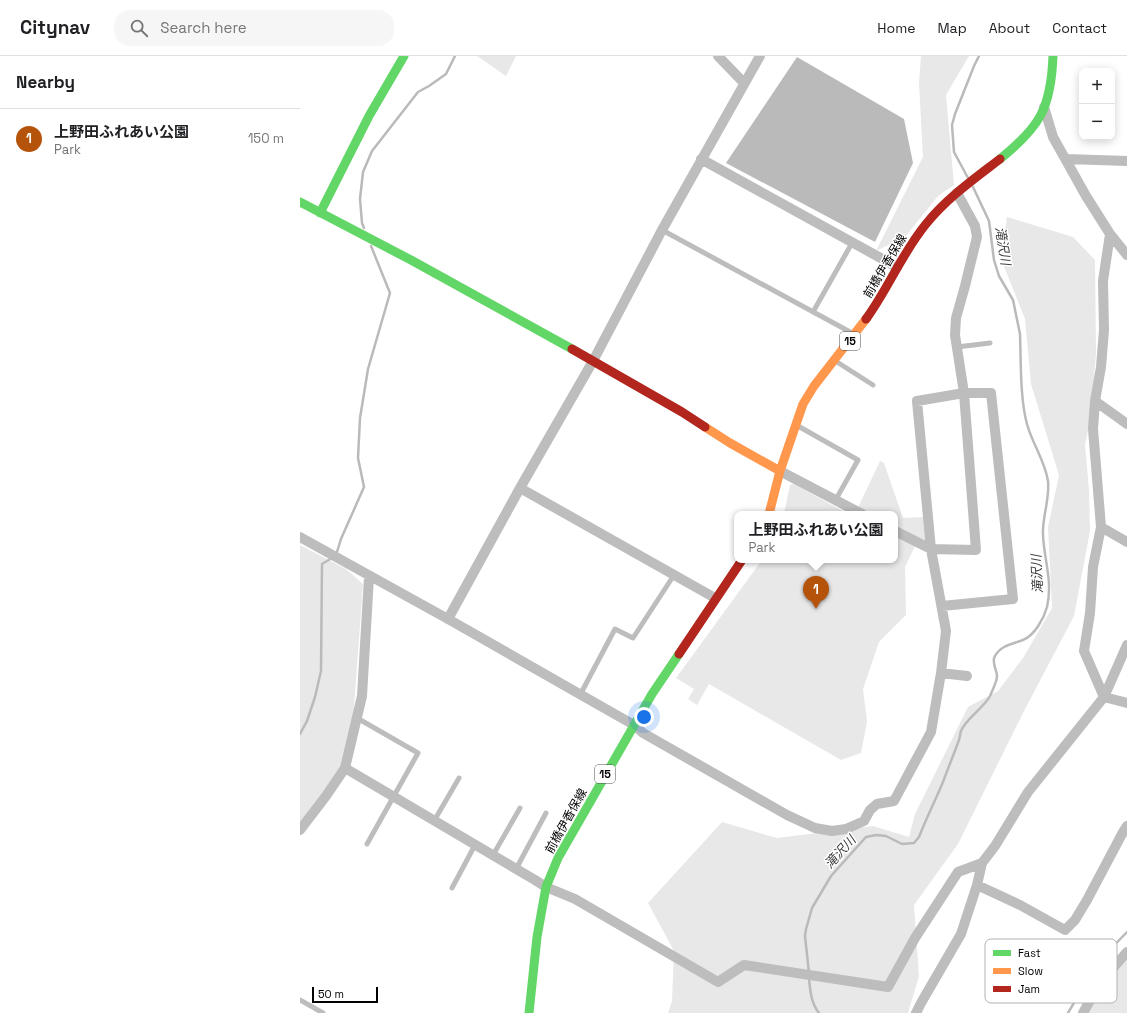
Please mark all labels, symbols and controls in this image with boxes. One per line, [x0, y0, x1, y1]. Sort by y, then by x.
search box [114, 10, 394, 46]
text: Citynav [20, 15, 90, 40]
icon: search [128, 17, 150, 39]
text: Search here [160, 18, 247, 37]
text: Home [877, 19, 915, 37]
text: Map [937, 19, 967, 37]
text: About [989, 19, 1030, 37]
text: Contact [1052, 19, 1107, 37]
map controls [1079, 68, 1115, 140]
button: + [1079, 68, 1115, 104]
text: Nearby [16, 71, 75, 93]
button: − [1079, 104, 1115, 140]
text: 上野田ふれあい公園 [54, 122, 189, 141]
text: 1 [26, 130, 32, 147]
text: 150 m [248, 130, 284, 147]
text: Park [54, 141, 81, 158]
water label: 滝沢川 [992, 225, 1015, 269]
street label: 前橋伊香保線 [860, 231, 910, 301]
road number: 15 [840, 332, 860, 350]
popup [734, 511, 898, 563]
text: 上野田ふれあい公園 [748, 520, 884, 539]
text: Park [748, 539, 776, 556]
water label: 滝沢川 [1027, 552, 1047, 594]
pin: 1 [803, 576, 829, 609]
your location [634, 707, 654, 727]
road number: 15 [595, 765, 615, 783]
street label: 前橋伊香保線 [542, 786, 590, 856]
water label: 滝沢川 [821, 830, 861, 872]
legend [985, 939, 1117, 1003]
text: Fast [1018, 946, 1041, 960]
text: Slow [1018, 964, 1043, 978]
text: Jam [1018, 982, 1040, 996]
scale bar [312, 985, 378, 1004]
text: 50 m [318, 987, 344, 1001]

